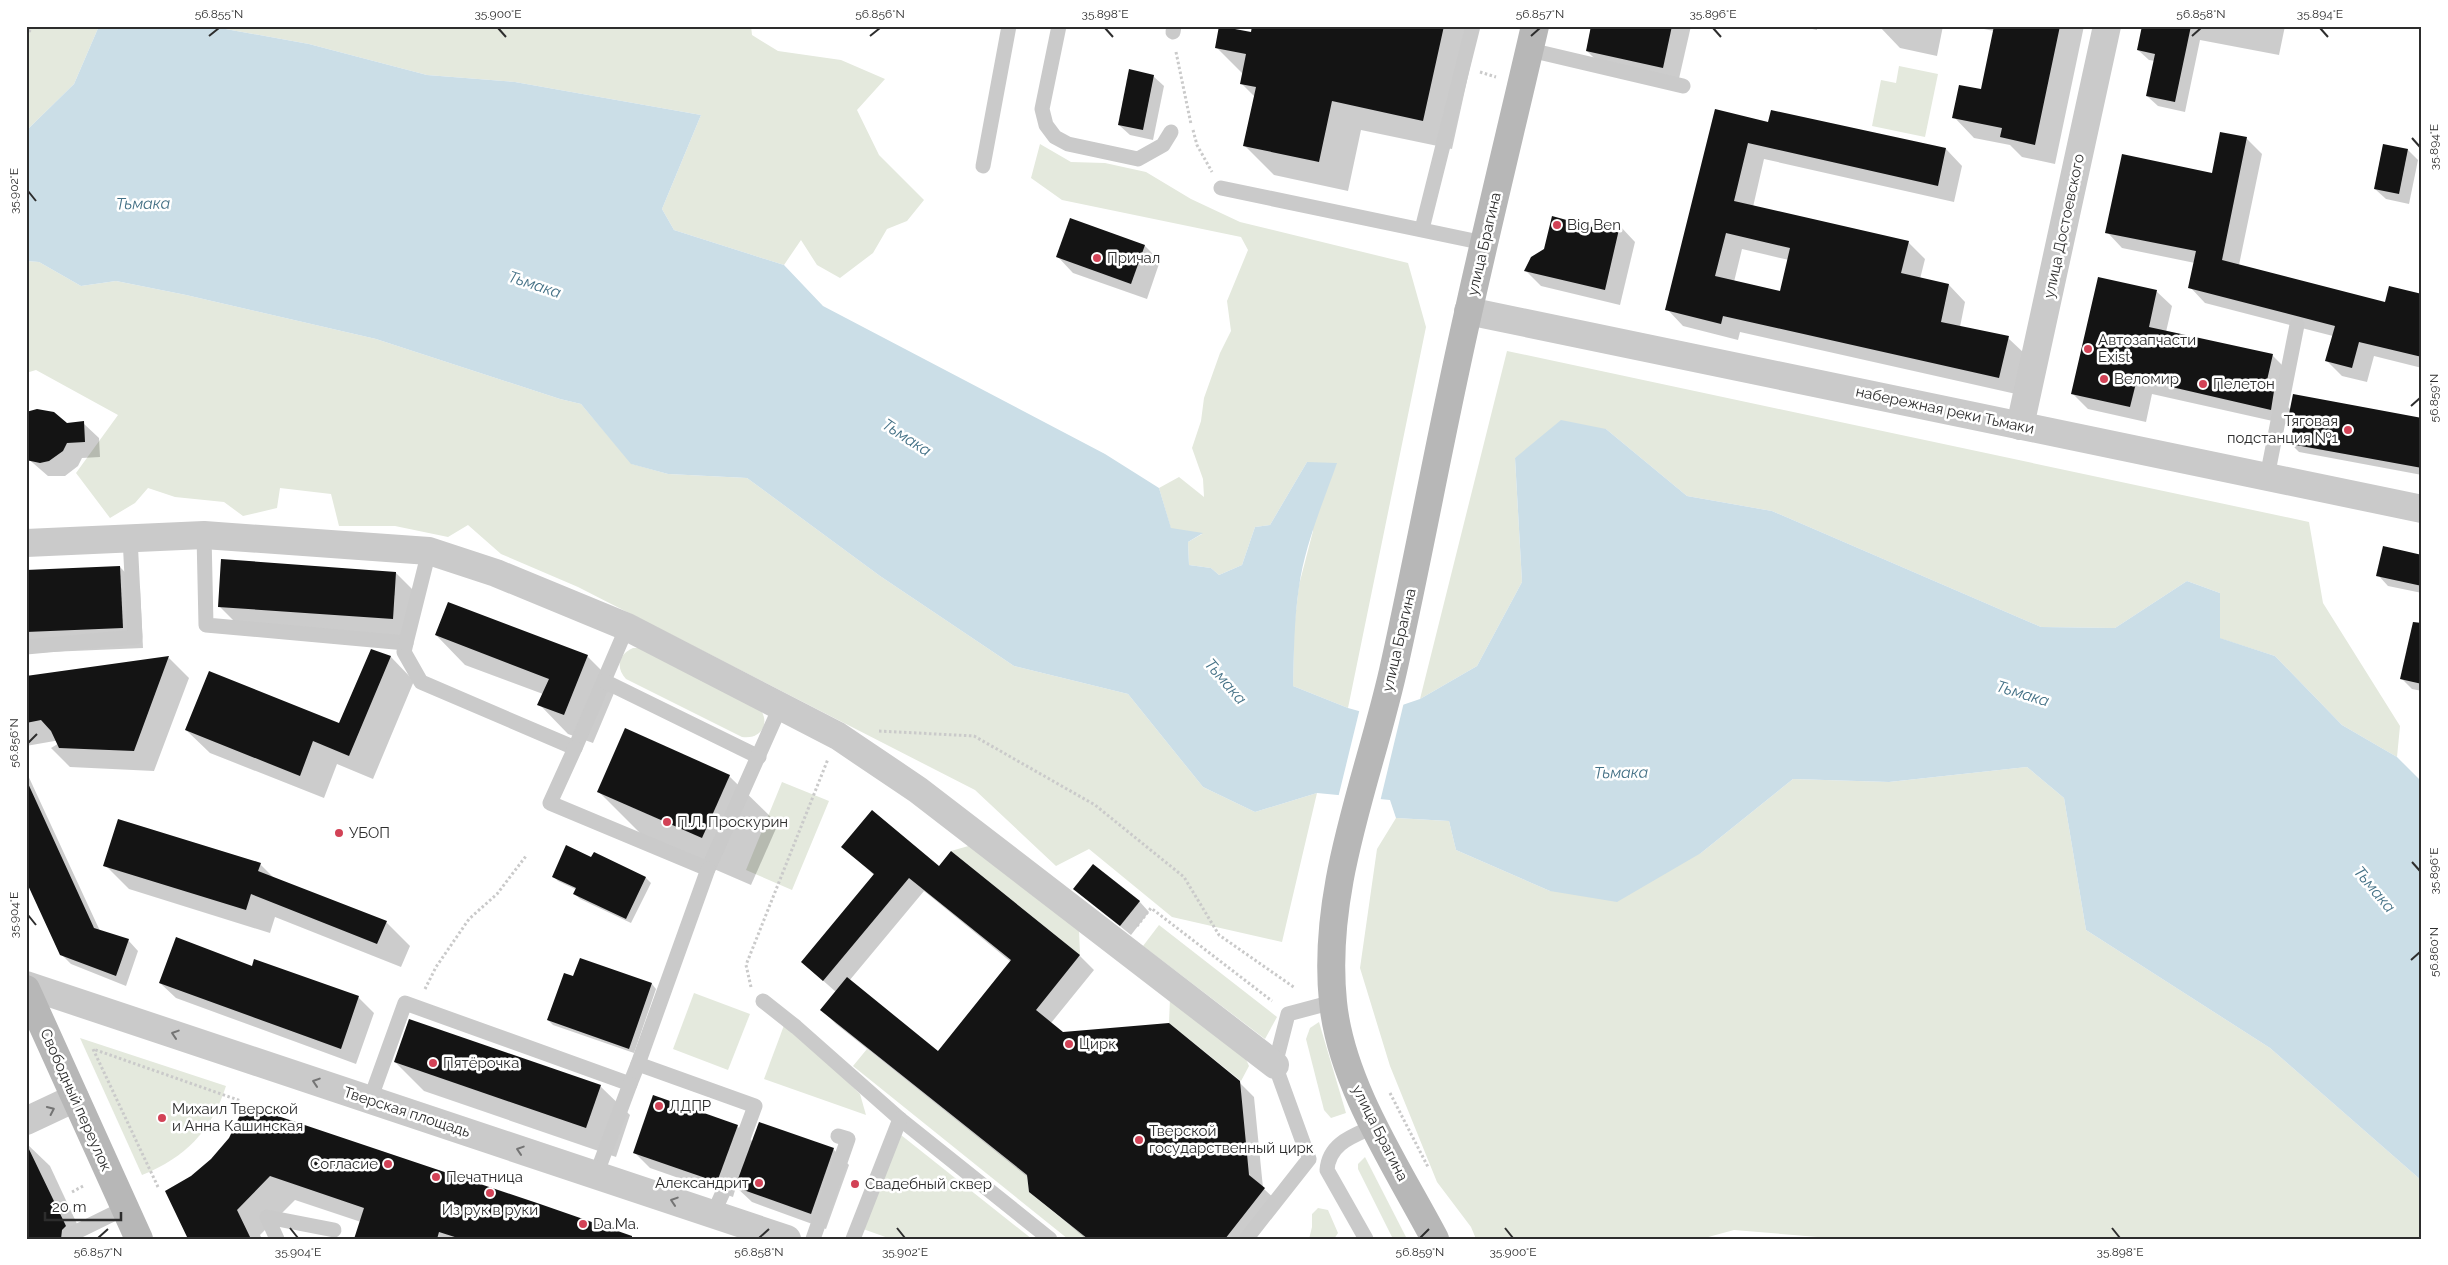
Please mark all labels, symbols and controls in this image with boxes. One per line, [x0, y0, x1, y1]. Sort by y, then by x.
text: 56.855°N [195, 7, 243, 21]
text: 35.900°E [474, 7, 522, 21]
text: 56.856°N [855, 7, 905, 21]
text: 35.898°E [1082, 7, 1128, 21]
text: 56.857°N [1516, 7, 1564, 21]
text: 35.896°E [1689, 7, 1737, 21]
text: 56.858°N [2176, 7, 2226, 21]
text: 35.894°E [2297, 7, 2343, 21]
text: 35.894°E [2427, 124, 2441, 170]
street label: улица Достоевского [2040, 152, 2088, 300]
text: 35.902°E [7, 168, 21, 214]
street label: улица Брагина [1463, 191, 1505, 297]
water label: Тьмака [116, 194, 171, 213]
place label: Big Ben [1567, 216, 1621, 234]
marker: Big Ben [1551, 219, 1563, 231]
place label: Причал [1107, 249, 1160, 267]
marker: Причал [1091, 252, 1103, 264]
water label: Тьмака [506, 267, 564, 302]
place label: Автозапчасти Exist [2098, 331, 2196, 366]
marker: Автозапчасти Exist [2082, 343, 2094, 355]
place label: Веломир [2114, 370, 2179, 388]
marker: Веломир [2098, 373, 2110, 385]
text: 56.859°N [2427, 374, 2441, 422]
place label: Пелетон [2213, 375, 2275, 393]
marker: Пелетон [2197, 378, 2209, 390]
street label: набережная реки Тьмаки [1854, 382, 2036, 438]
place label: Тяговая подстанция №1 [2227, 412, 2339, 447]
water label: Тьмака [879, 415, 935, 460]
marker: Тяговая подстанция №1 [2342, 424, 2354, 436]
street label: улица Брагина [1378, 587, 1420, 693]
water label: Тьмака [1201, 655, 1251, 708]
water label: Тьмака [1994, 676, 2052, 711]
text: 56.856°N [7, 718, 21, 768]
water label: Тьмака [1594, 763, 1649, 782]
place label: П.Л. Проскурин [677, 813, 788, 831]
marker: П.Л. Проскурин [661, 816, 673, 828]
place label: УБОП [349, 824, 390, 842]
marker: УБОП [333, 827, 345, 839]
text: 35.896°E [2427, 847, 2441, 895]
water label: Тьмака [2350, 862, 2400, 917]
text: 35.904°E [7, 892, 21, 938]
text: 56.860°N [2427, 927, 2441, 977]
street label: Свободный переулок [36, 1026, 116, 1174]
one-way arrow [171, 1030, 179, 1040]
place label: Цирк [1079, 1035, 1116, 1053]
marker: Цирк [1063, 1038, 1075, 1050]
place label: Пятёрочка [443, 1054, 519, 1072]
marker: Пятёрочка [427, 1057, 439, 1069]
one-way arrow [312, 1078, 321, 1088]
street label: улица Брагина [1348, 1082, 1412, 1184]
street label: Тверская площадь [341, 1083, 473, 1141]
place label: ЛДПР [669, 1097, 711, 1115]
place label: Михаил Тверской и Анна Кашинская [172, 1100, 303, 1135]
marker: ЛДПР [653, 1100, 665, 1112]
one-way arrow [45, 1106, 54, 1116]
marker: Михаил Тверской и Анна Кашинская [156, 1112, 168, 1124]
place label: Тверской государственный цирк [1149, 1122, 1314, 1157]
marker: Тверской государственный цирк [1133, 1134, 1145, 1146]
one-way arrow [516, 1146, 525, 1156]
place label: Согласие [310, 1155, 378, 1173]
marker: Согласие [382, 1158, 394, 1170]
place label: Печатница [446, 1168, 523, 1186]
marker: Печатница [430, 1171, 442, 1183]
place label: Александрит [655, 1174, 749, 1192]
place label: Свадебный сквер [865, 1175, 992, 1193]
marker: Александрит [753, 1177, 765, 1189]
marker: Свадебный сквер [849, 1178, 861, 1190]
marker: Из рук в руки [484, 1187, 496, 1199]
scale bar [45, 1190, 121, 1222]
one-way arrow [671, 1197, 679, 1207]
text: 20 m [52, 1198, 87, 1216]
place label: Из рук в руки [442, 1201, 538, 1219]
place label: Da.Ma. [593, 1215, 639, 1233]
marker: Da.Ma. [577, 1218, 589, 1230]
text: 56.857°N [74, 1245, 122, 1259]
text: 35.904°E [275, 1245, 321, 1259]
text: 56.858°N [734, 1245, 784, 1259]
text: 35.902°E [882, 1245, 928, 1259]
text: 56.859°N [1396, 1245, 1444, 1259]
text: 35.900°E [1489, 1245, 1537, 1259]
text: 35.898°E [2097, 1245, 2143, 1259]

